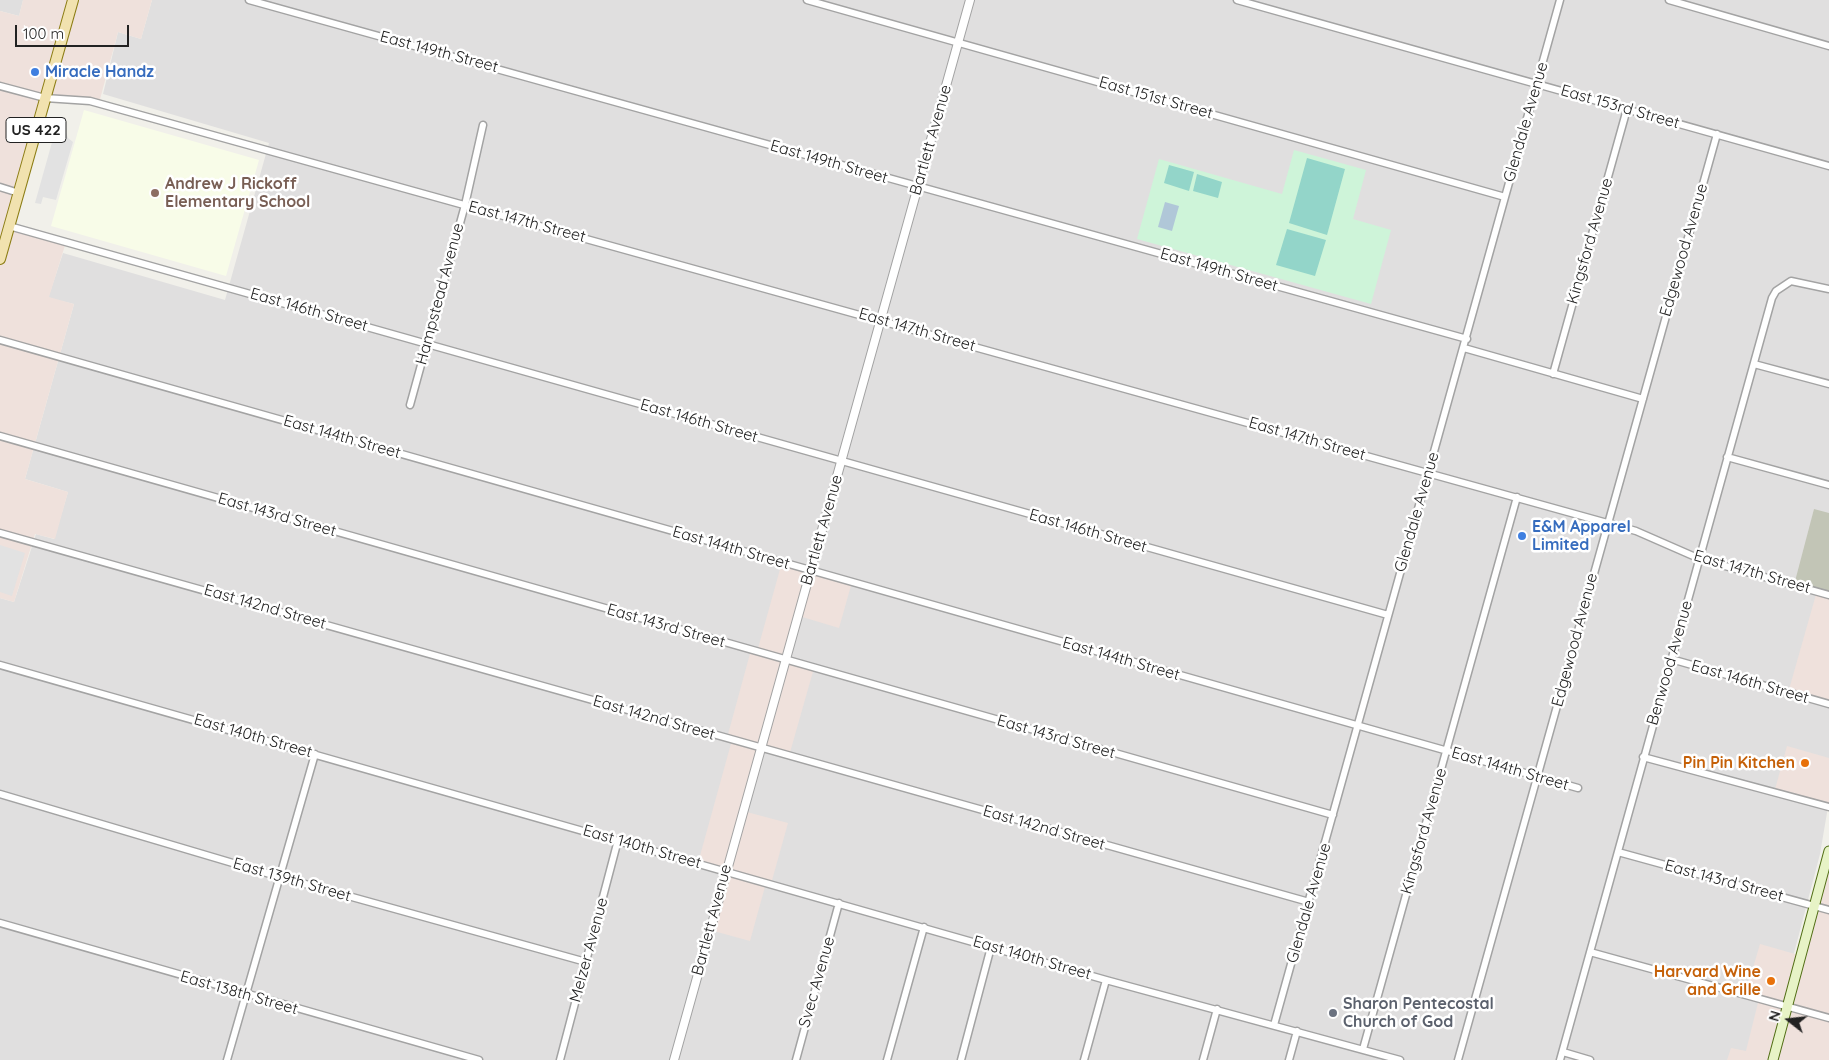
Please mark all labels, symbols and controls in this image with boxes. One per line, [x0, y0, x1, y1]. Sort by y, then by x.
scale bar [18, 15, 131, 47]
text: 100 m [23, 24, 64, 43]
street label: East 149th Street [378, 27, 500, 77]
street label: Glendale Avenue [1500, 60, 1552, 184]
place label: Miracle Handz [45, 62, 154, 82]
marker: Miracle Handz [29, 66, 41, 78]
street label: East 151st Street [1097, 73, 1215, 123]
street label: East 153rd Street [1558, 81, 1682, 133]
street label: Bartlett Avenue [906, 82, 956, 198]
road number: US 422 [6, 118, 66, 142]
street label: East 149th Street [768, 136, 890, 188]
place label: Andrew J Rickoff Elementary School [165, 174, 310, 212]
street label: Kingsford Avenue [1563, 176, 1617, 306]
street label: Edgewood Avenue [1656, 181, 1712, 319]
marker: Andrew J Rickoff Elementary School [149, 187, 161, 199]
street label: East 147th Street [466, 197, 588, 247]
street label: Hampstead Avenue [412, 221, 468, 367]
street label: East 149th Street [1158, 244, 1280, 296]
street label: East 146th Street [248, 284, 370, 336]
street label: East 147th Street [856, 304, 978, 356]
street label: East 146th Street [638, 395, 760, 447]
street label: East 144th Street [281, 411, 403, 463]
street label: East 147th Street [1246, 413, 1368, 465]
street label: Glendale Avenue [1391, 450, 1443, 574]
street label: Bartlett Avenue [797, 472, 847, 588]
street label: East 143rd Street [216, 489, 338, 541]
street label: East 146th Street [1027, 505, 1149, 557]
place label: E&M Apparel Limited [1532, 517, 1631, 555]
street label: East 144th Street [670, 522, 792, 574]
marker: E&M Apparel Limited [1516, 530, 1528, 542]
street label: East 147th Street [1691, 546, 1813, 598]
street label: Edgewood Avenue [1548, 571, 1602, 709]
street label: East 142nd Street [202, 580, 328, 634]
street label: Benwood Avenue [1643, 598, 1697, 728]
street label: East 143rd Street [605, 600, 727, 652]
street label: East 144th Street [1060, 633, 1182, 685]
street label: East 146th Street [1689, 656, 1811, 708]
street label: East 142nd Street [591, 691, 717, 745]
street label: East 140th Street [192, 710, 314, 762]
street label: East 143rd Street [995, 711, 1117, 763]
street label: East 144th Street [1449, 743, 1571, 795]
place label: Pin Pin Kitchen [1683, 753, 1795, 773]
marker: Pin Pin Kitchen [1799, 757, 1811, 769]
street label: Kingsford Avenue [1397, 766, 1451, 896]
street label: East 142nd Street [981, 801, 1107, 855]
street label: East 140th Street [581, 821, 703, 873]
street label: Glendale Avenue [1283, 841, 1335, 965]
street label: East 139th Street [231, 854, 353, 906]
street label: East 143rd Street [1663, 856, 1785, 906]
street label: Bartlett Avenue [688, 862, 736, 978]
street label: Melzer Avenue [566, 895, 612, 1005]
street label: East 140th Street [971, 932, 1093, 984]
street label: Svec Avenue [795, 934, 839, 1030]
place label: Harvard Wine and Grille [1654, 962, 1761, 1000]
street label: East 138th Street [178, 967, 300, 1019]
marker: Harvard Wine and Grille [1765, 975, 1777, 987]
place label: Sharon Pentecostal Church of God [1343, 994, 1494, 1032]
north arrow [1764, 995, 1814, 1045]
marker: Sharon Pentecostal Church of God [1327, 1007, 1339, 1019]
text: N [1765, 1008, 1785, 1023]

